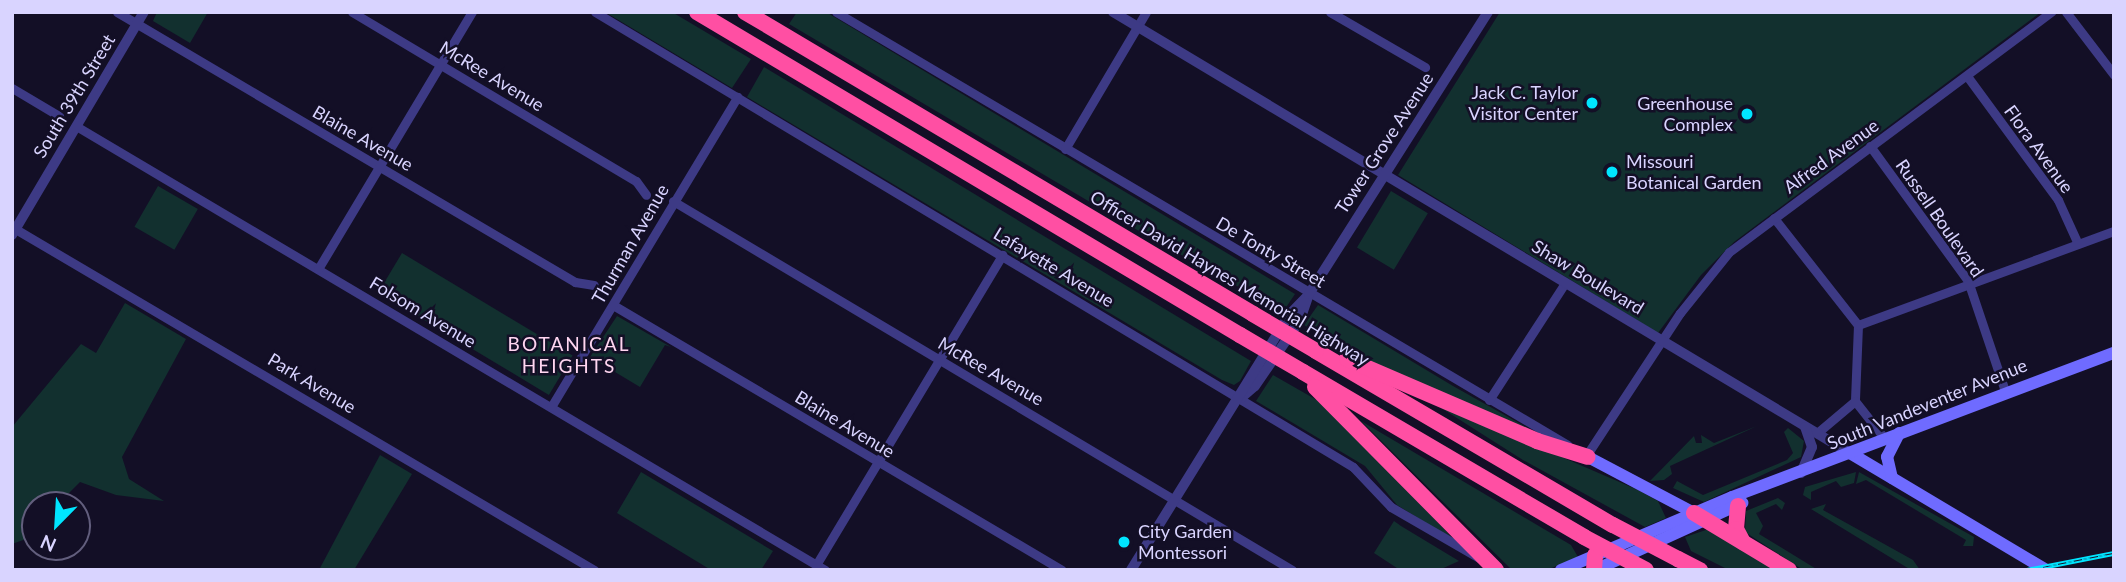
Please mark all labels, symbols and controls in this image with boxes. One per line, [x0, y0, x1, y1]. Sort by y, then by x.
street label: South 39th Street [29, 30, 119, 162]
street label: McRee Avenue [436, 36, 548, 116]
street label: Tower Grove Avenue [1330, 68, 1438, 218]
place label: Jack C. Taylor Visitor Center [1468, 82, 1578, 124]
place label: Greenhouse Complex [1637, 93, 1733, 136]
marker: Jack C. Taylor Visitor Center [1584, 95, 1600, 111]
street label: Blaine Avenue [309, 100, 417, 176]
street label: Flora Avenue [2000, 101, 2078, 197]
marker: Greenhouse Complex [1739, 106, 1755, 122]
street label: Alfred Avenue [1779, 114, 1883, 198]
place label: Missouri Botanical Garden [1626, 151, 1762, 194]
street label: Russell Boulevard [1891, 155, 1989, 281]
marker: Missouri Botanical Garden [1604, 164, 1620, 180]
street label: Thurman Avenue [587, 180, 673, 308]
street label: Officer David Haynes Memorial Highway [1086, 186, 1374, 370]
street label: De Tonty Street [1212, 212, 1330, 292]
street label: Lafayette Avenue [990, 222, 1118, 312]
street label: Shaw Boulevard [1528, 235, 1648, 319]
street label: Folsom Avenue [366, 272, 480, 352]
street label: McRee Avenue [934, 332, 1048, 410]
district label: BOTANICAL HEIGHTS [509, 333, 629, 377]
street label: Park Avenue [264, 348, 360, 418]
street label: South Vandeventer Avenue [1823, 354, 2031, 454]
street label: Blaine Avenue [791, 386, 899, 462]
north arrow [21, 491, 91, 561]
place label: City Garden Montessori [1138, 521, 1233, 564]
text: N [37, 530, 59, 557]
marker: City Garden Montessori [1116, 534, 1132, 550]

